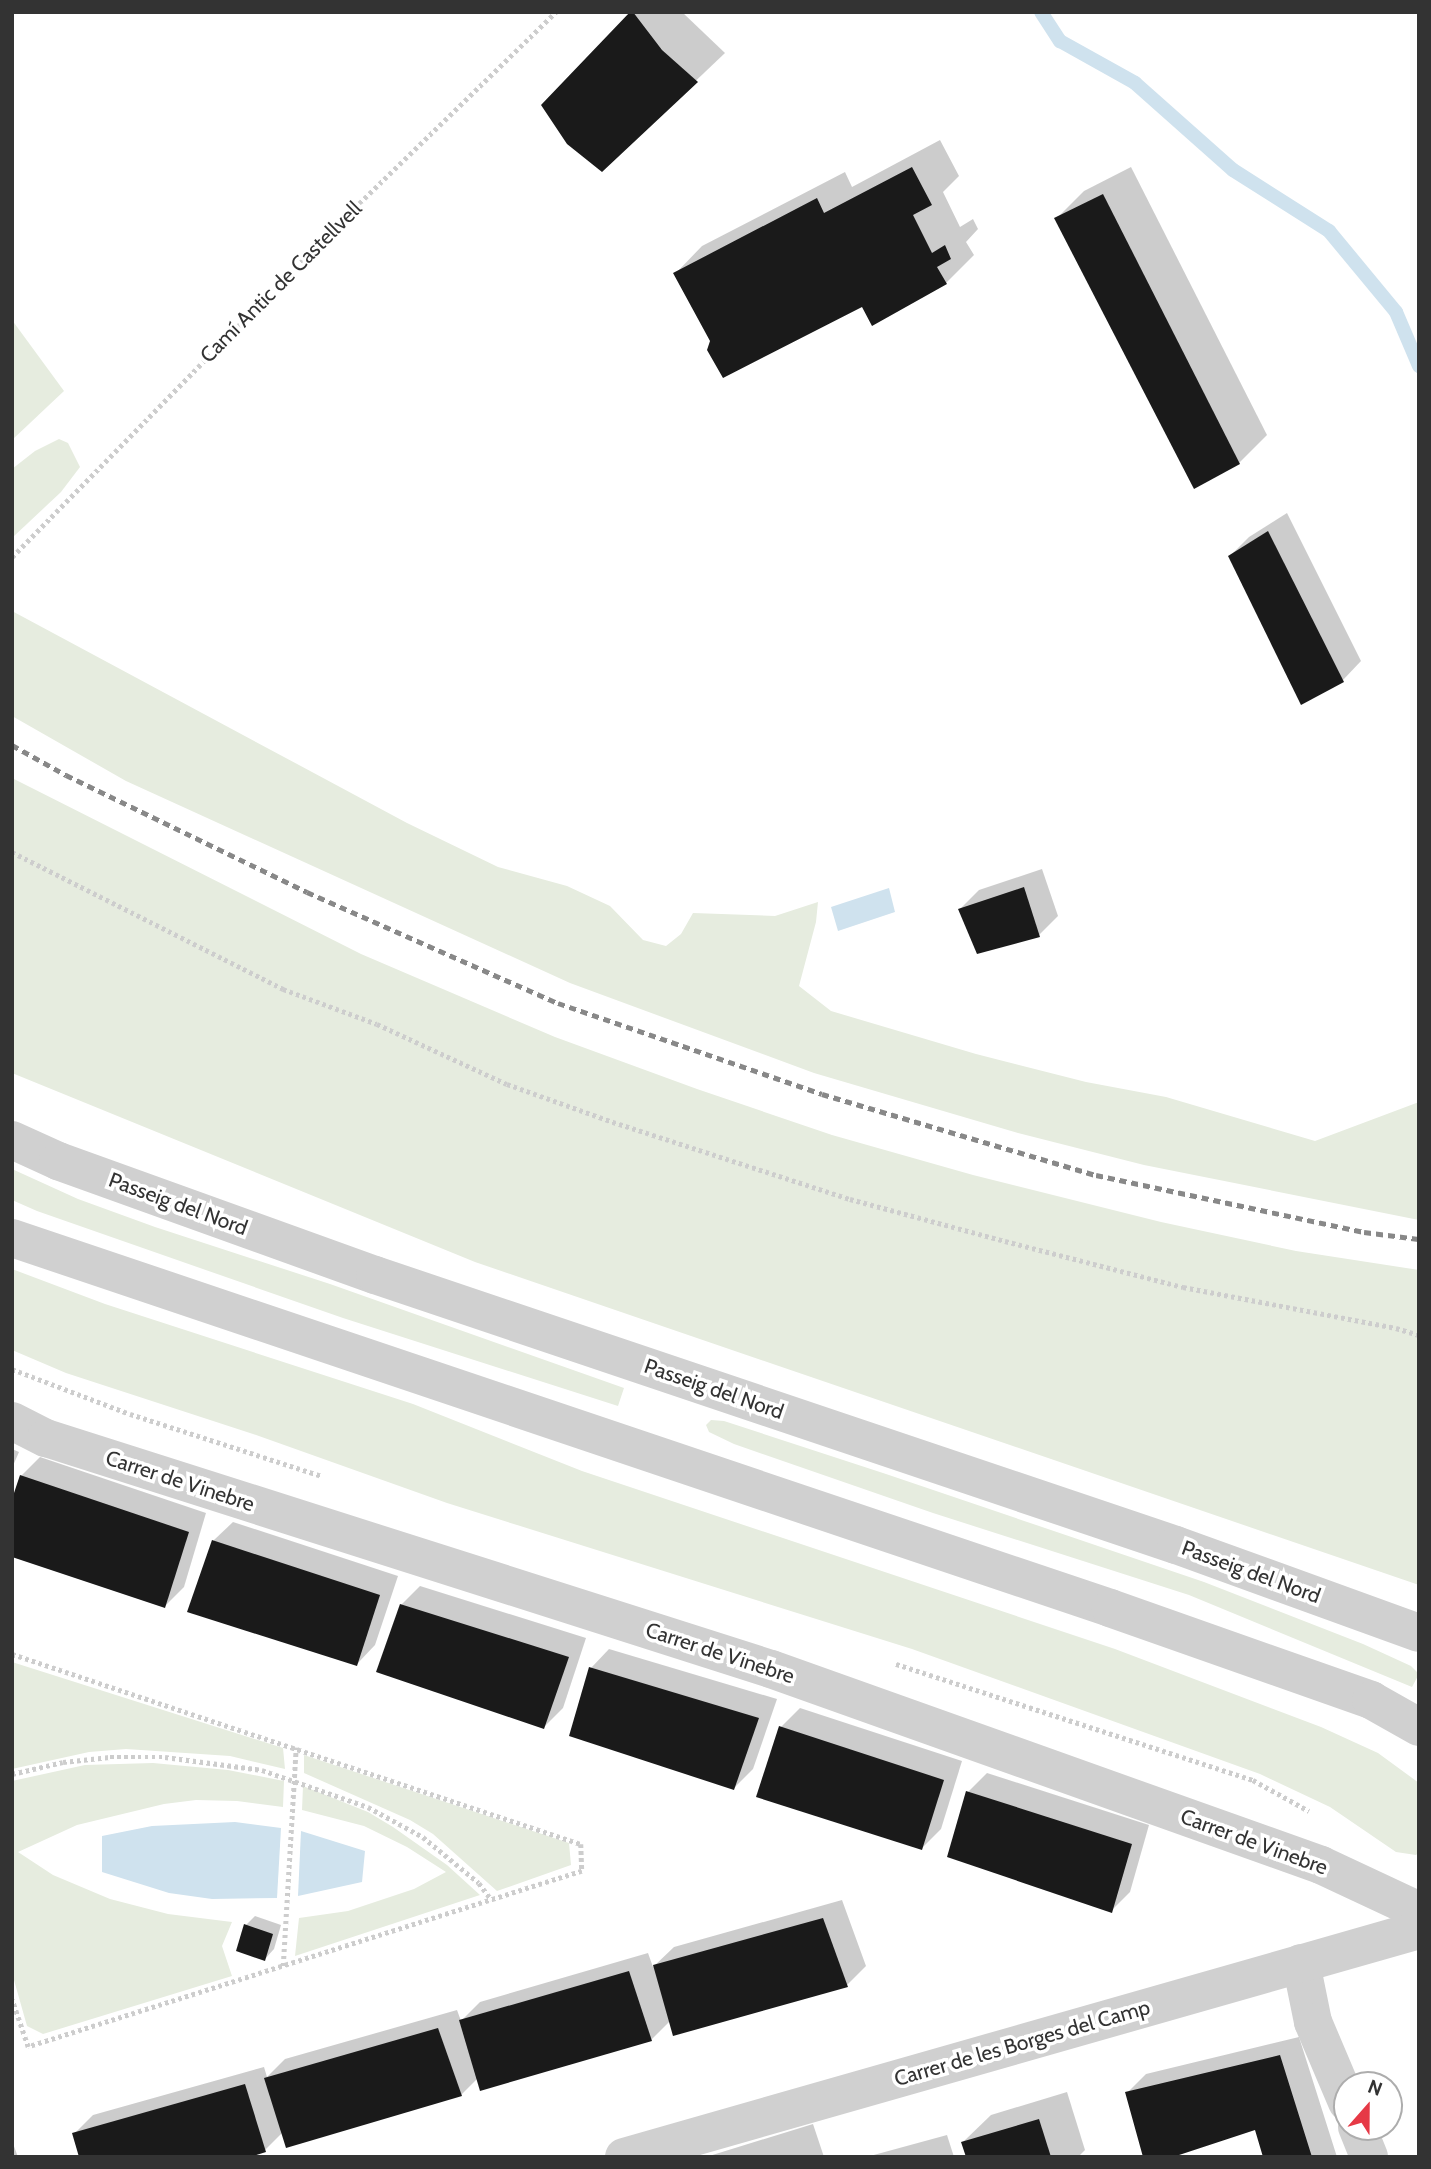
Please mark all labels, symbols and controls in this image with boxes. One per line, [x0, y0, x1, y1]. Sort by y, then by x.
street label: Camí Antic de Castellvell [195, 196, 367, 368]
street label: Passeig del Nord [105, 1167, 251, 1241]
street label: Passeig del Nord [641, 1353, 787, 1425]
street label: Carrer de Vinebre [103, 1445, 257, 1517]
street label: Passeig del Nord [1178, 1535, 1324, 1609]
street label: Carrer de Vinebre [643, 1617, 797, 1689]
street label: Carrer de Vinebre [1177, 1804, 1331, 1880]
street label: Carrer de les Borges del Camp [891, 1994, 1153, 2092]
north arrow [1333, 2071, 1403, 2141]
text: N [1365, 2075, 1385, 2101]

